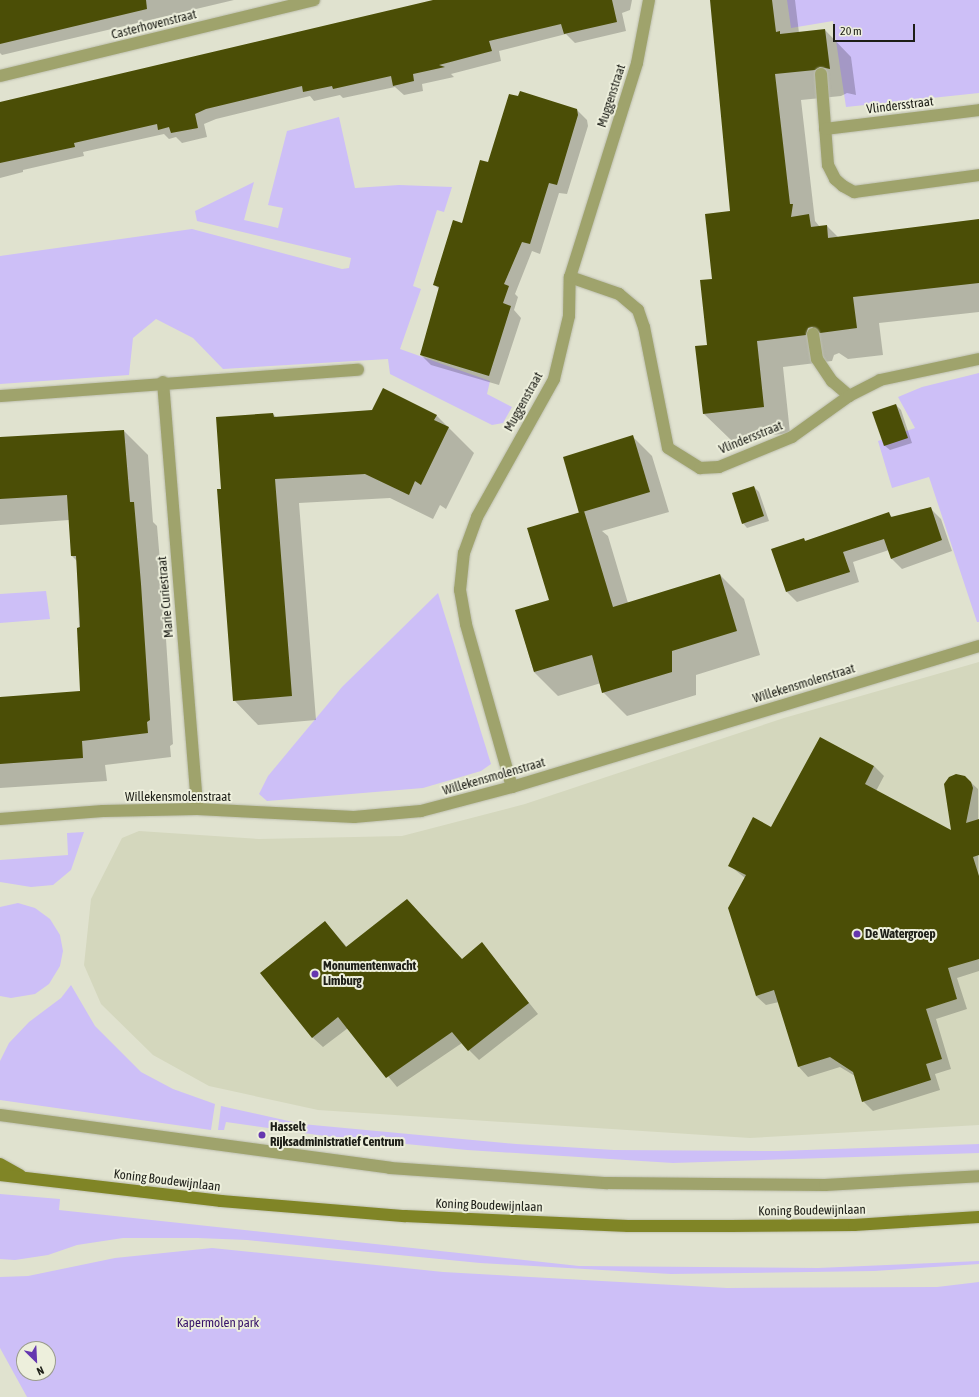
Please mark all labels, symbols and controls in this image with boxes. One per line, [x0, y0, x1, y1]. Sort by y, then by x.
street label: Casterhovenstraat [110, 7, 198, 43]
scale bar [835, 16, 917, 42]
text: 20 m [840, 24, 862, 38]
street label: Muggenstraat [594, 62, 630, 130]
street label: Vlindersstraat [866, 94, 934, 118]
street label: Muggenstraat [501, 370, 547, 434]
street label: Vlindersstraat [717, 418, 785, 458]
street label: Marie Curiestraat [155, 556, 177, 638]
street label: Willekensmolenstraat [751, 661, 857, 707]
street label: Willekensmolenstraat [441, 755, 547, 799]
street label: Willekensmolenstraat [125, 789, 231, 805]
place label: De Watergroep [865, 926, 936, 942]
marker: De Watergroep [852, 929, 862, 939]
place label: Monumentenwacht Limburg [323, 959, 416, 990]
marker: Monumentenwacht Limburg [310, 969, 320, 979]
place label: Hasselt Rijksadministratief Centrum [270, 1120, 404, 1151]
marker: Hasselt Rijksadministratief Centrum [257, 1130, 267, 1140]
street label: Koning Boudewijnlaan [113, 1167, 221, 1195]
street label: Koning Boudewijnlaan [435, 1196, 543, 1216]
street label: Koning Boudewijnlaan [758, 1202, 866, 1220]
park label: Kapermolen park [177, 1315, 259, 1331]
north arrow [16, 1341, 56, 1381]
text: N [35, 1364, 46, 1378]

